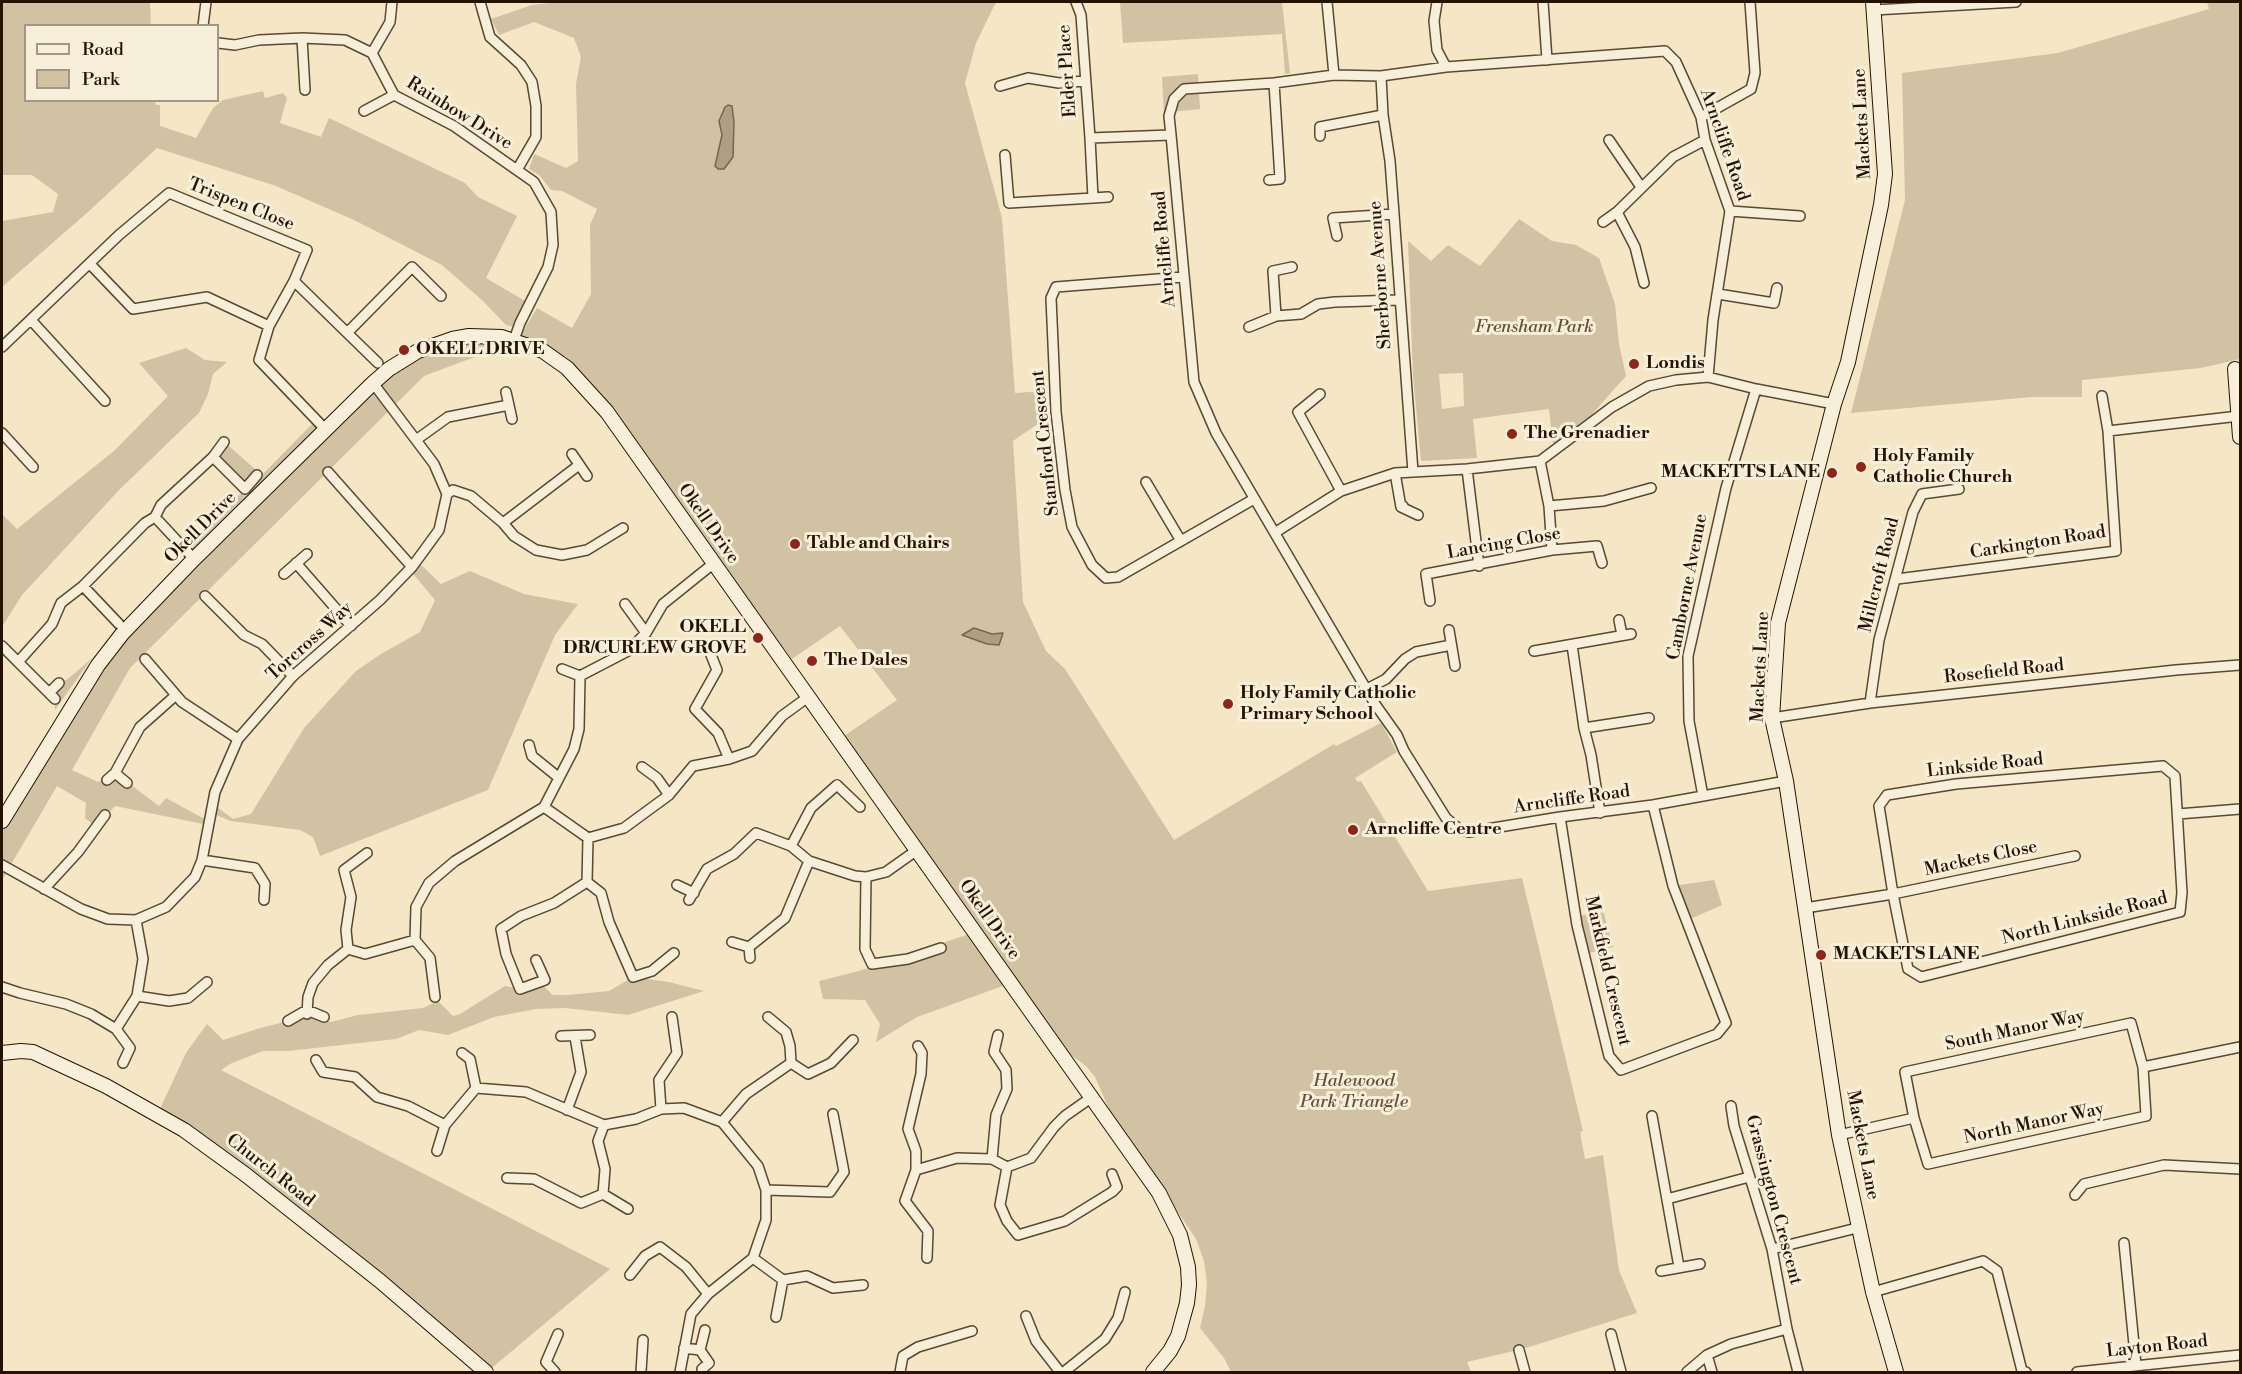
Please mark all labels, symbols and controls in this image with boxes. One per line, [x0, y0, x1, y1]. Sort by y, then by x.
legend [24, 24, 219, 102]
street label: Elder Place [1054, 24, 1082, 118]
text: Road [82, 38, 124, 61]
text: Park [82, 68, 119, 91]
street label: Mackets Lane [1849, 68, 1877, 180]
street label: Rainbow Drive [402, 73, 516, 155]
street label: Arncliffe Road [1695, 86, 1753, 204]
street label: Trispen Close [185, 174, 297, 236]
street label: Arncliffe Road [1149, 190, 1181, 308]
street label: Sherborne Avenue [1365, 200, 1397, 350]
park label: Frensham Park [1475, 317, 1593, 339]
place label: OKELL DRIVE [416, 339, 545, 361]
marker: OKELL DRIVE [397, 343, 411, 357]
place label: Londis [1646, 353, 1705, 375]
marker: Londis [1627, 357, 1641, 371]
street label: Stanford Crescent [1028, 369, 1064, 517]
place label: The Grenadier [1524, 423, 1650, 445]
marker: The Grenadier [1505, 427, 1519, 441]
place label: Holy Family Catholic Church [1873, 446, 2012, 488]
marker: Holy Family Catholic Church [1854, 460, 1868, 474]
place label: MACKETTS LANE [1661, 462, 1820, 484]
marker: MACKETTS LANE [1825, 466, 1839, 480]
street label: Okell Drive [673, 480, 743, 568]
street label: Okell Drive [161, 488, 241, 568]
street label: Camborne Avenue [1663, 512, 1713, 662]
street label: Millcroft Road [1855, 515, 1905, 635]
street label: Carkington Road [1969, 522, 2107, 564]
street label: Lancing Close [1445, 523, 1563, 565]
place label: Table and Chairs [807, 533, 950, 555]
marker: Table and Chairs [788, 537, 802, 551]
street label: Torcross Way [263, 598, 357, 686]
street label: Mackets Lane [1747, 611, 1775, 723]
place label: OKELL DR/CURLEW GROVE [563, 617, 746, 660]
marker: OKELL DR/CURLEW GROVE [751, 631, 765, 645]
place label: The Dales [824, 650, 908, 672]
marker: The Dales [805, 654, 819, 668]
street label: Rosefield Road [1943, 655, 2065, 689]
place label: Holy Family Catholic Primary School [1240, 683, 1416, 726]
marker: Holy Family Catholic Primary School [1221, 697, 1235, 711]
street label: Linkside Road [1926, 749, 2044, 783]
street label: Arncliffe Road [1512, 781, 1632, 819]
place label: Arncliffe Centre [1365, 819, 1502, 841]
marker: Arncliffe Centre [1346, 823, 1360, 837]
street label: Mackets Close [1922, 836, 2040, 882]
street label: Okell Drive [954, 876, 1024, 964]
street label: North Linkside Road [2000, 888, 2170, 950]
street label: Markfield Crescent [1579, 894, 1635, 1048]
place label: MACKETS LANE [1833, 944, 1979, 966]
marker: MACKETS LANE [1814, 948, 1828, 962]
street label: South Manor Way [1943, 1006, 2087, 1056]
park label: Halewood Park Triangle [1300, 1071, 1408, 1114]
street label: Mackets Lane [1841, 1088, 1883, 1202]
street label: North Manor Way [1962, 1099, 2106, 1149]
street label: Grassington Crescent [1740, 1113, 1806, 1287]
street label: Church Road [222, 1130, 318, 1212]
street label: Layton Road [2105, 1331, 2209, 1363]

